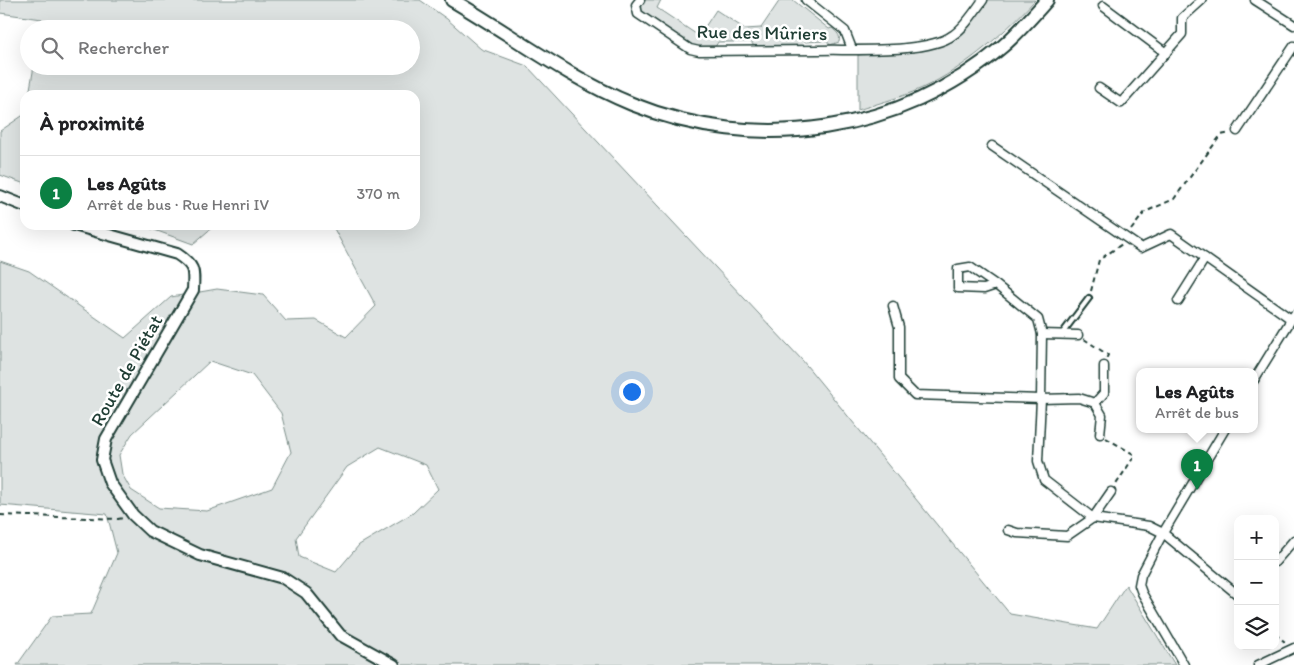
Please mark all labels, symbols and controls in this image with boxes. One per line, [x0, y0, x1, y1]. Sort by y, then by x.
search box [20, 20, 420, 75]
street label: Rue des Mûriers [697, 20, 827, 45]
icon: search [38, 34, 66, 62]
text: Rechercher [78, 36, 169, 59]
text: À proximité [40, 110, 145, 135]
text: Les Agûts [87, 172, 166, 195]
text: 1 [52, 184, 60, 203]
text: 370 m [356, 184, 400, 203]
text: Arrêt de bus · Rue Henri IV [87, 195, 269, 214]
street label: Route de Piétat [85, 311, 168, 430]
popup [1136, 368, 1258, 433]
your location [619, 379, 645, 405]
text: Les Agûts [1155, 380, 1234, 403]
text: Arrêt de bus [1155, 403, 1239, 422]
pin: 1 [1181, 449, 1213, 490]
map controls [1234, 515, 1279, 650]
button: + [1234, 515, 1279, 560]
button: − [1234, 560, 1279, 605]
button: layers [1234, 605, 1279, 650]

